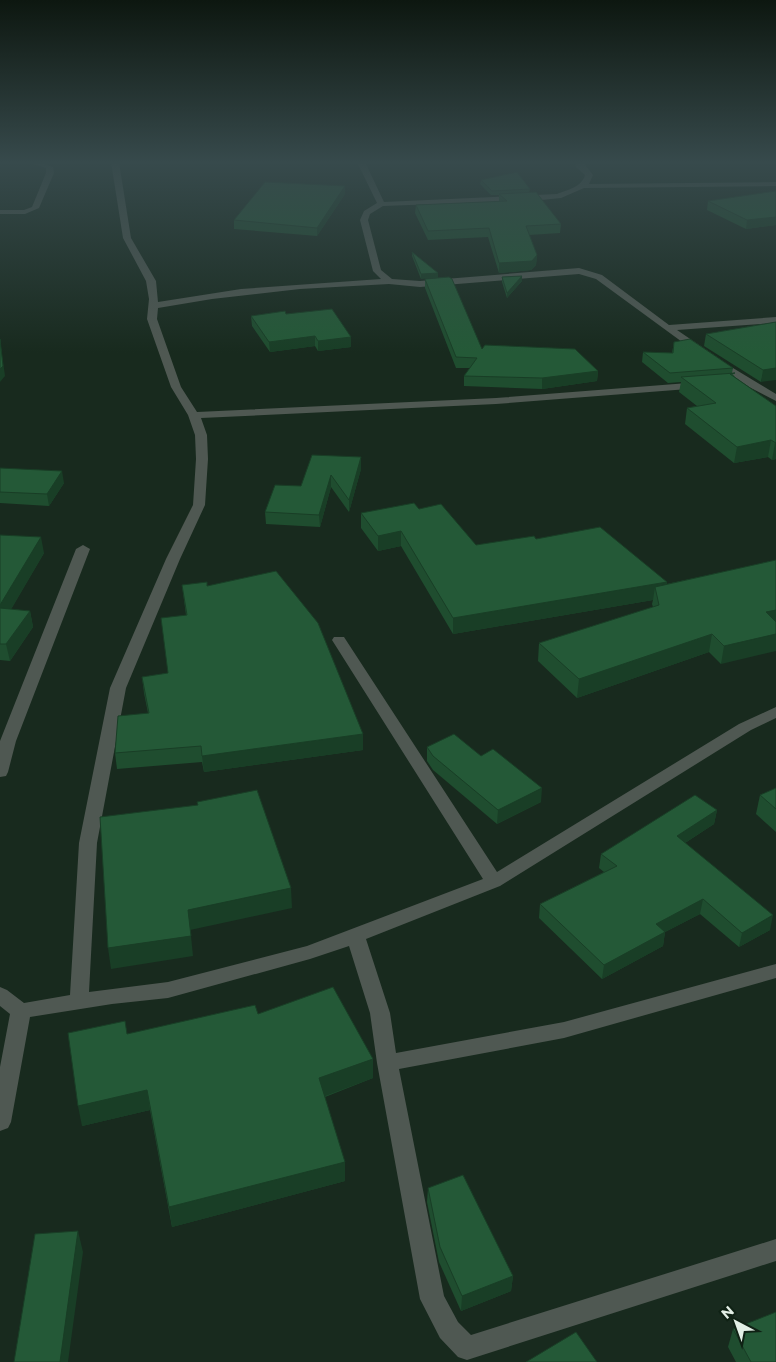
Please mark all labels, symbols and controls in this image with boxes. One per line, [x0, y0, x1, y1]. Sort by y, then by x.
north arrow [711, 1297, 761, 1347]
text: N [717, 1302, 738, 1323]

